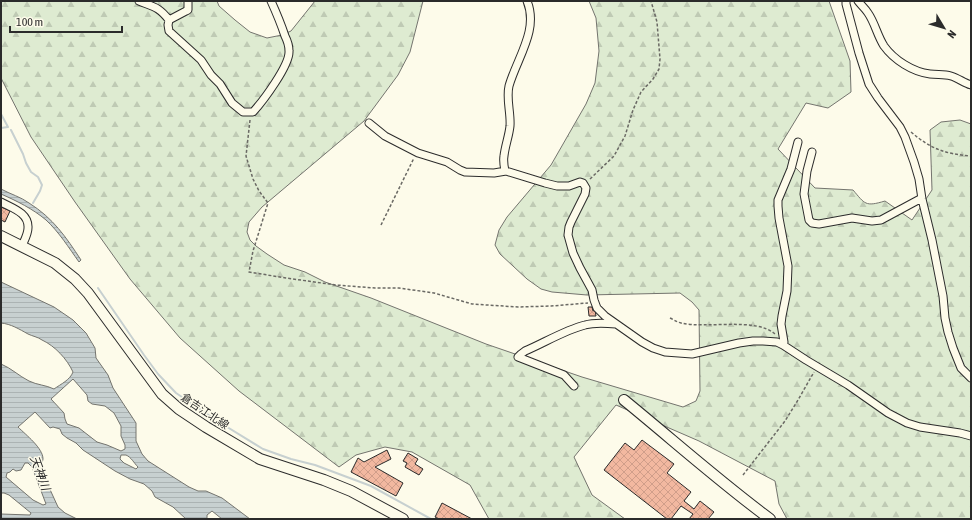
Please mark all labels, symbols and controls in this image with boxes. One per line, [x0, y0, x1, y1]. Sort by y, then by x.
scale bar [10, 8, 122, 34]
north arrow [924, 8, 964, 48]
text: 100 m [16, 15, 43, 29]
text: N [945, 28, 959, 40]
street label: 倉吉江北線 [179, 391, 231, 431]
water label: 天神川 [27, 454, 53, 494]

